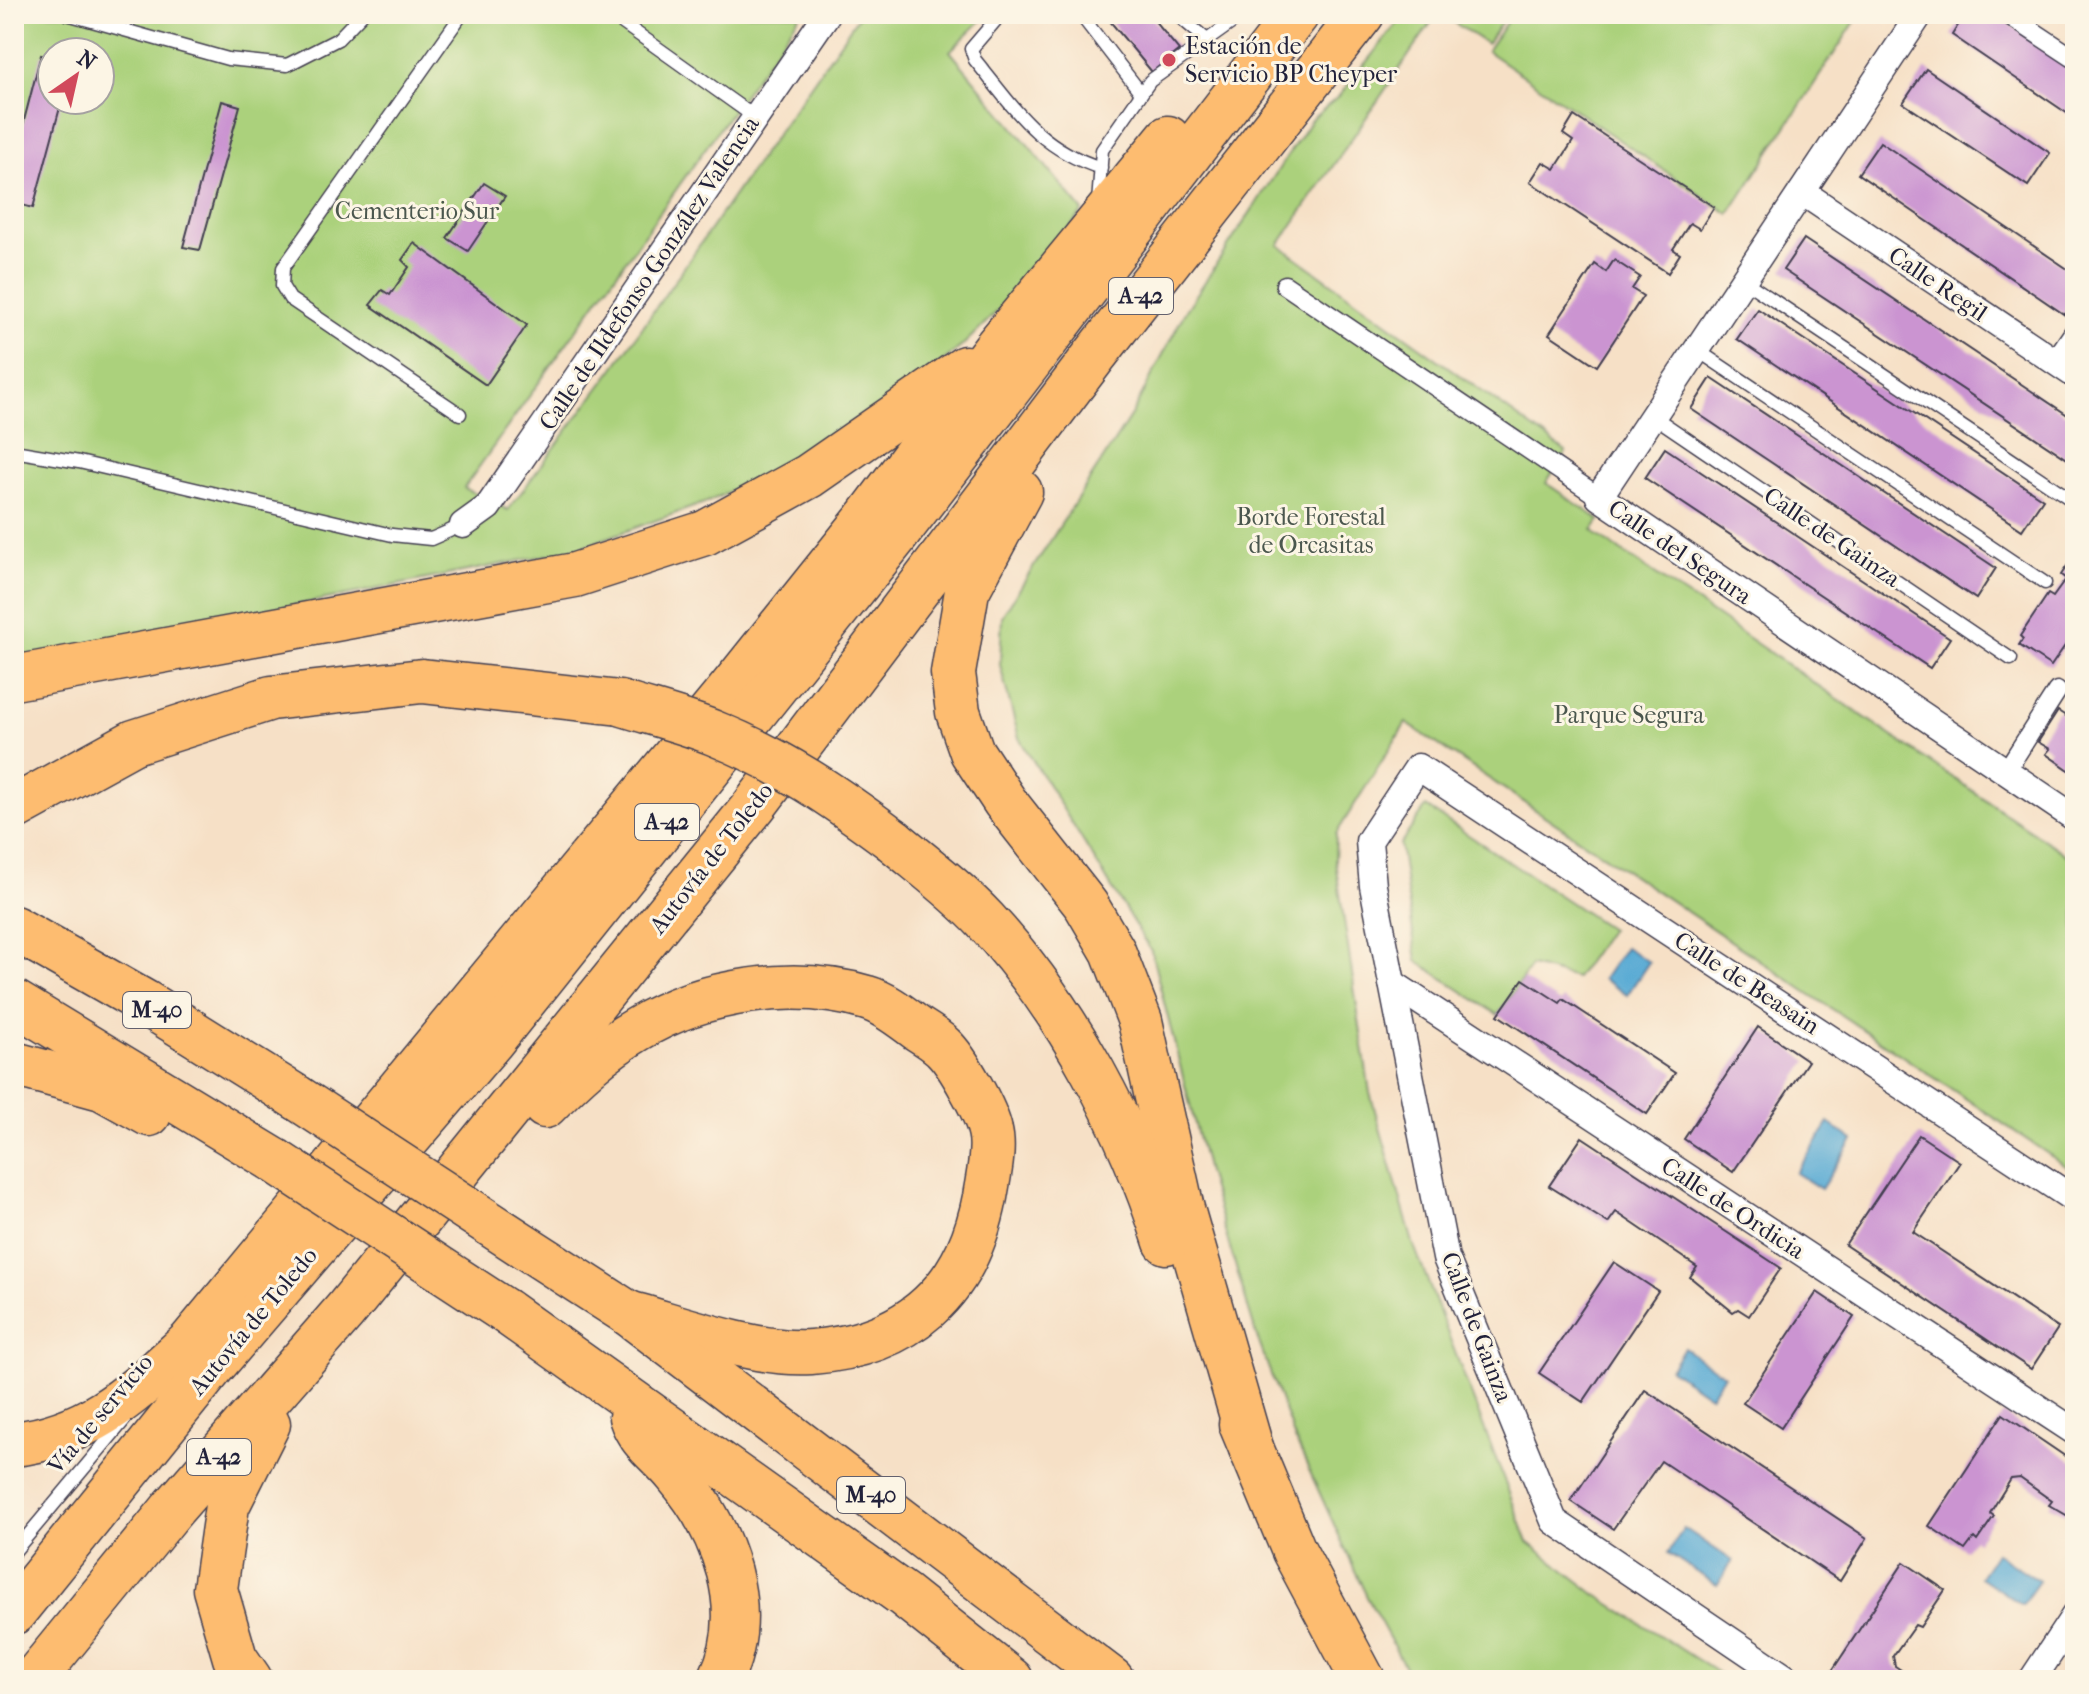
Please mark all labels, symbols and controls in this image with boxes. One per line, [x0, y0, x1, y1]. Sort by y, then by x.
place label: Estación de Servicio BP Cheyper [1185, 32, 1398, 88]
north arrow [36, 36, 116, 116]
text: N [72, 45, 101, 76]
marker: Estación de Servicio BP Cheyper [1160, 51, 1178, 69]
street label: Calle de Ildefonso González Valencia [533, 110, 765, 435]
park label: Cementerio Sur [335, 197, 500, 225]
street label: Calle Regil [1883, 241, 1993, 327]
road number: A-42 [1109, 278, 1173, 314]
street label: Calle de Gainza [1759, 481, 1906, 593]
street label: Calle del Segura [1603, 494, 1758, 611]
park label: Borde Forestal de Orcasitas [1236, 503, 1386, 559]
park label: Parque Segura [1554, 701, 1705, 729]
street label: Autovía de Toledo [643, 777, 779, 940]
road number: A-42 [635, 804, 699, 840]
street label: Calle de Beasain [1669, 926, 1825, 1040]
road number: M-40 [123, 992, 191, 1028]
street label: Calle de Ordicia [1656, 1151, 1811, 1265]
street label: Autovía de Toledo [182, 1242, 323, 1401]
street label: Calle de Gainza [1436, 1248, 1519, 1407]
street label: Vía de servicio [41, 1348, 158, 1480]
road number: A-42 [187, 1439, 251, 1475]
road number: M-40 [837, 1477, 905, 1513]

